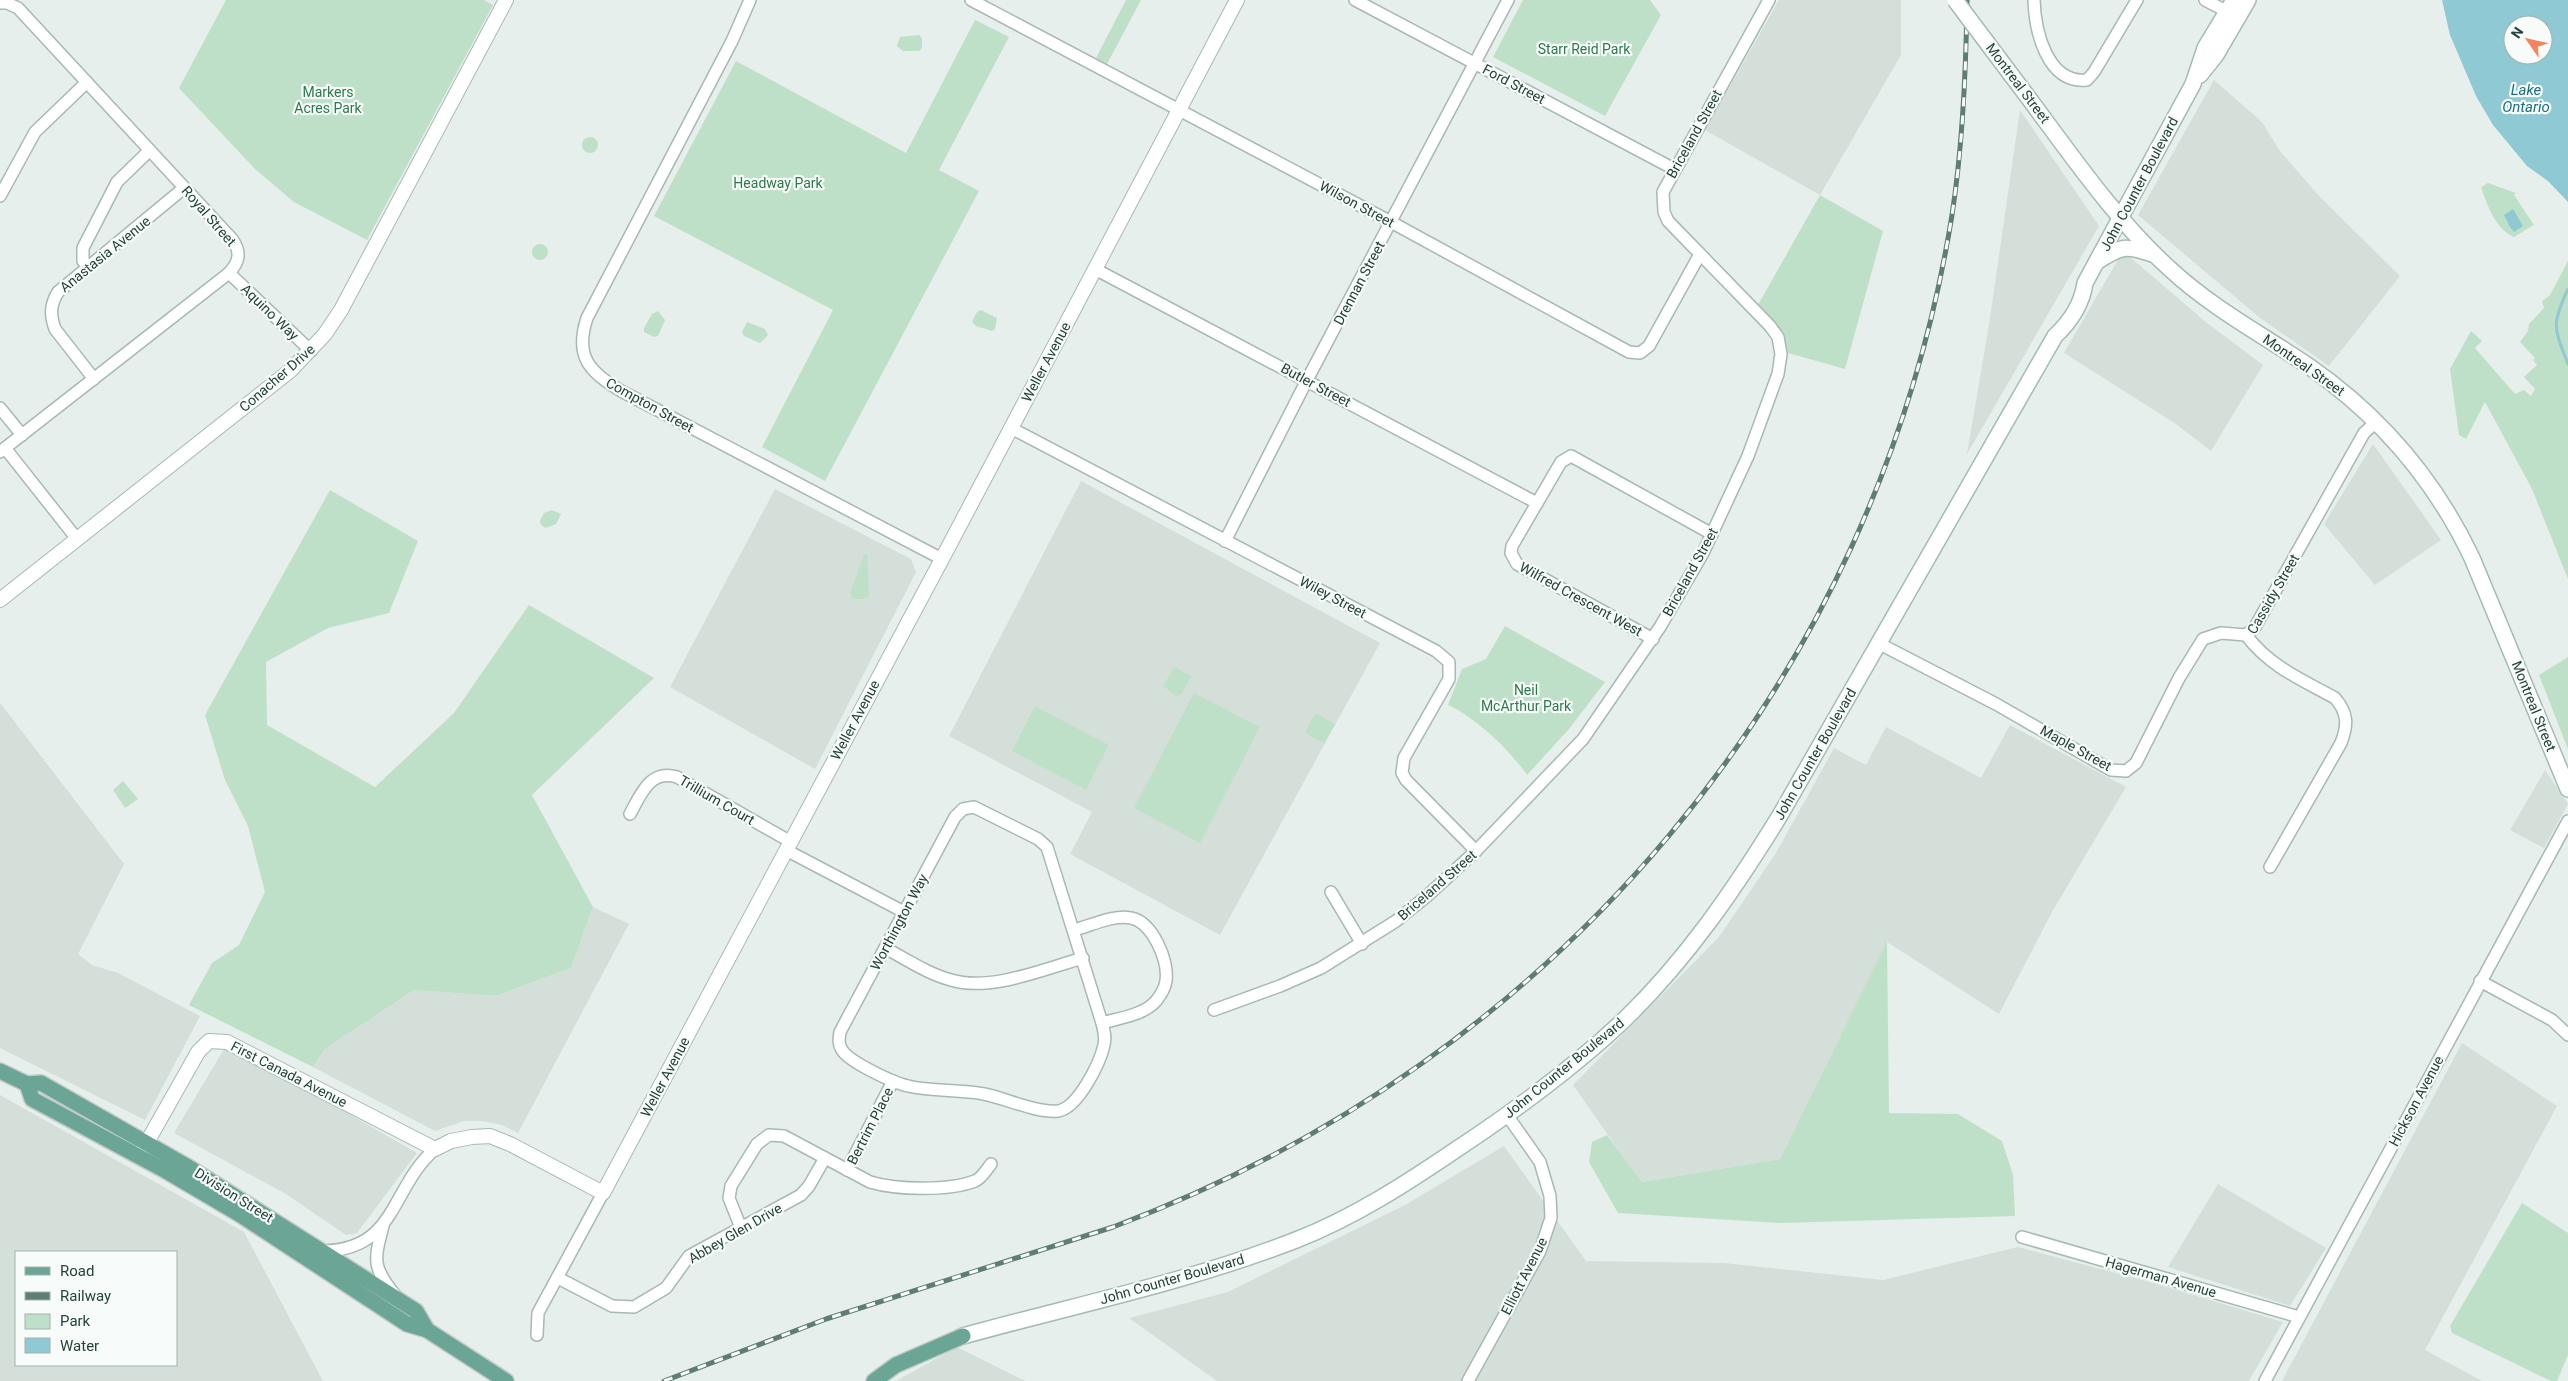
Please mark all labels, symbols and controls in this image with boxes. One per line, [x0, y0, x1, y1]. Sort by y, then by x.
north arrow [2503, 15, 2553, 65]
text: N [2508, 24, 2527, 41]
street label: Montreal Street [1983, 40, 2054, 126]
park label: Starr Reid Park [1538, 41, 1631, 57]
street label: Ford Street [1480, 61, 1548, 107]
water label: Lake Ontario [2502, 81, 2550, 116]
park label: Markers Acres Park [294, 84, 363, 116]
street label: Briceland Street [1663, 87, 1725, 181]
street label: John Counter Boulevard [2097, 114, 2181, 254]
park label: Headway Park [733, 175, 824, 191]
street label: Wilson Street [1317, 178, 1398, 231]
street label: Royal Street [179, 183, 240, 250]
street label: Anastasia Avenue [57, 213, 153, 295]
street label: Drennan Street [1330, 238, 1388, 328]
street label: Aquino Way [238, 281, 302, 344]
street label: Weller Avenue [1018, 319, 1074, 405]
street label: Montreal Street [2260, 331, 2348, 399]
street label: Conacher Drive [236, 341, 318, 415]
street label: Butler Street [1278, 360, 1354, 410]
street label: Compton Street [603, 374, 697, 436]
street label: Briceland Street [1659, 525, 1721, 619]
street label: Cassidy Street [2244, 551, 2303, 637]
street label: Wilfred Crescent West [1517, 559, 1646, 640]
street label: Wiley Street [1297, 573, 1370, 622]
street label: Montreal Street [2509, 659, 2560, 754]
street label: Weller Avenue [827, 677, 883, 763]
park label: Neil McArthur Park [1481, 682, 1572, 714]
street label: John Counter Boulevard [1771, 685, 1859, 823]
street label: Maple Street [2038, 722, 2115, 774]
street label: Trillium Court [677, 772, 758, 828]
street label: Briceland Street [1395, 846, 1480, 923]
street label: Worthington Way [867, 871, 931, 973]
street label: John Counter Boulevard [1501, 1015, 1627, 1121]
street label: Weller Avenue [637, 1034, 693, 1120]
street label: First Canada Avenue [228, 1038, 350, 1110]
street label: Hickson Avenue [2385, 1053, 2447, 1149]
street label: Bertrim Place [844, 1085, 896, 1167]
street label: Division Street [192, 1164, 277, 1226]
street label: Abbey Glen Drive [685, 1200, 785, 1266]
street label: Elliott Avenue [1498, 1235, 1550, 1317]
legend [15, 1251, 178, 1366]
street label: John Counter Boulevard [1098, 1251, 1246, 1307]
street label: Hagerman Avenue [2104, 1254, 2218, 1300]
text: Road [60, 1262, 94, 1280]
text: Railway [60, 1287, 111, 1305]
text: Park [60, 1312, 91, 1330]
text: Water [60, 1337, 99, 1355]

